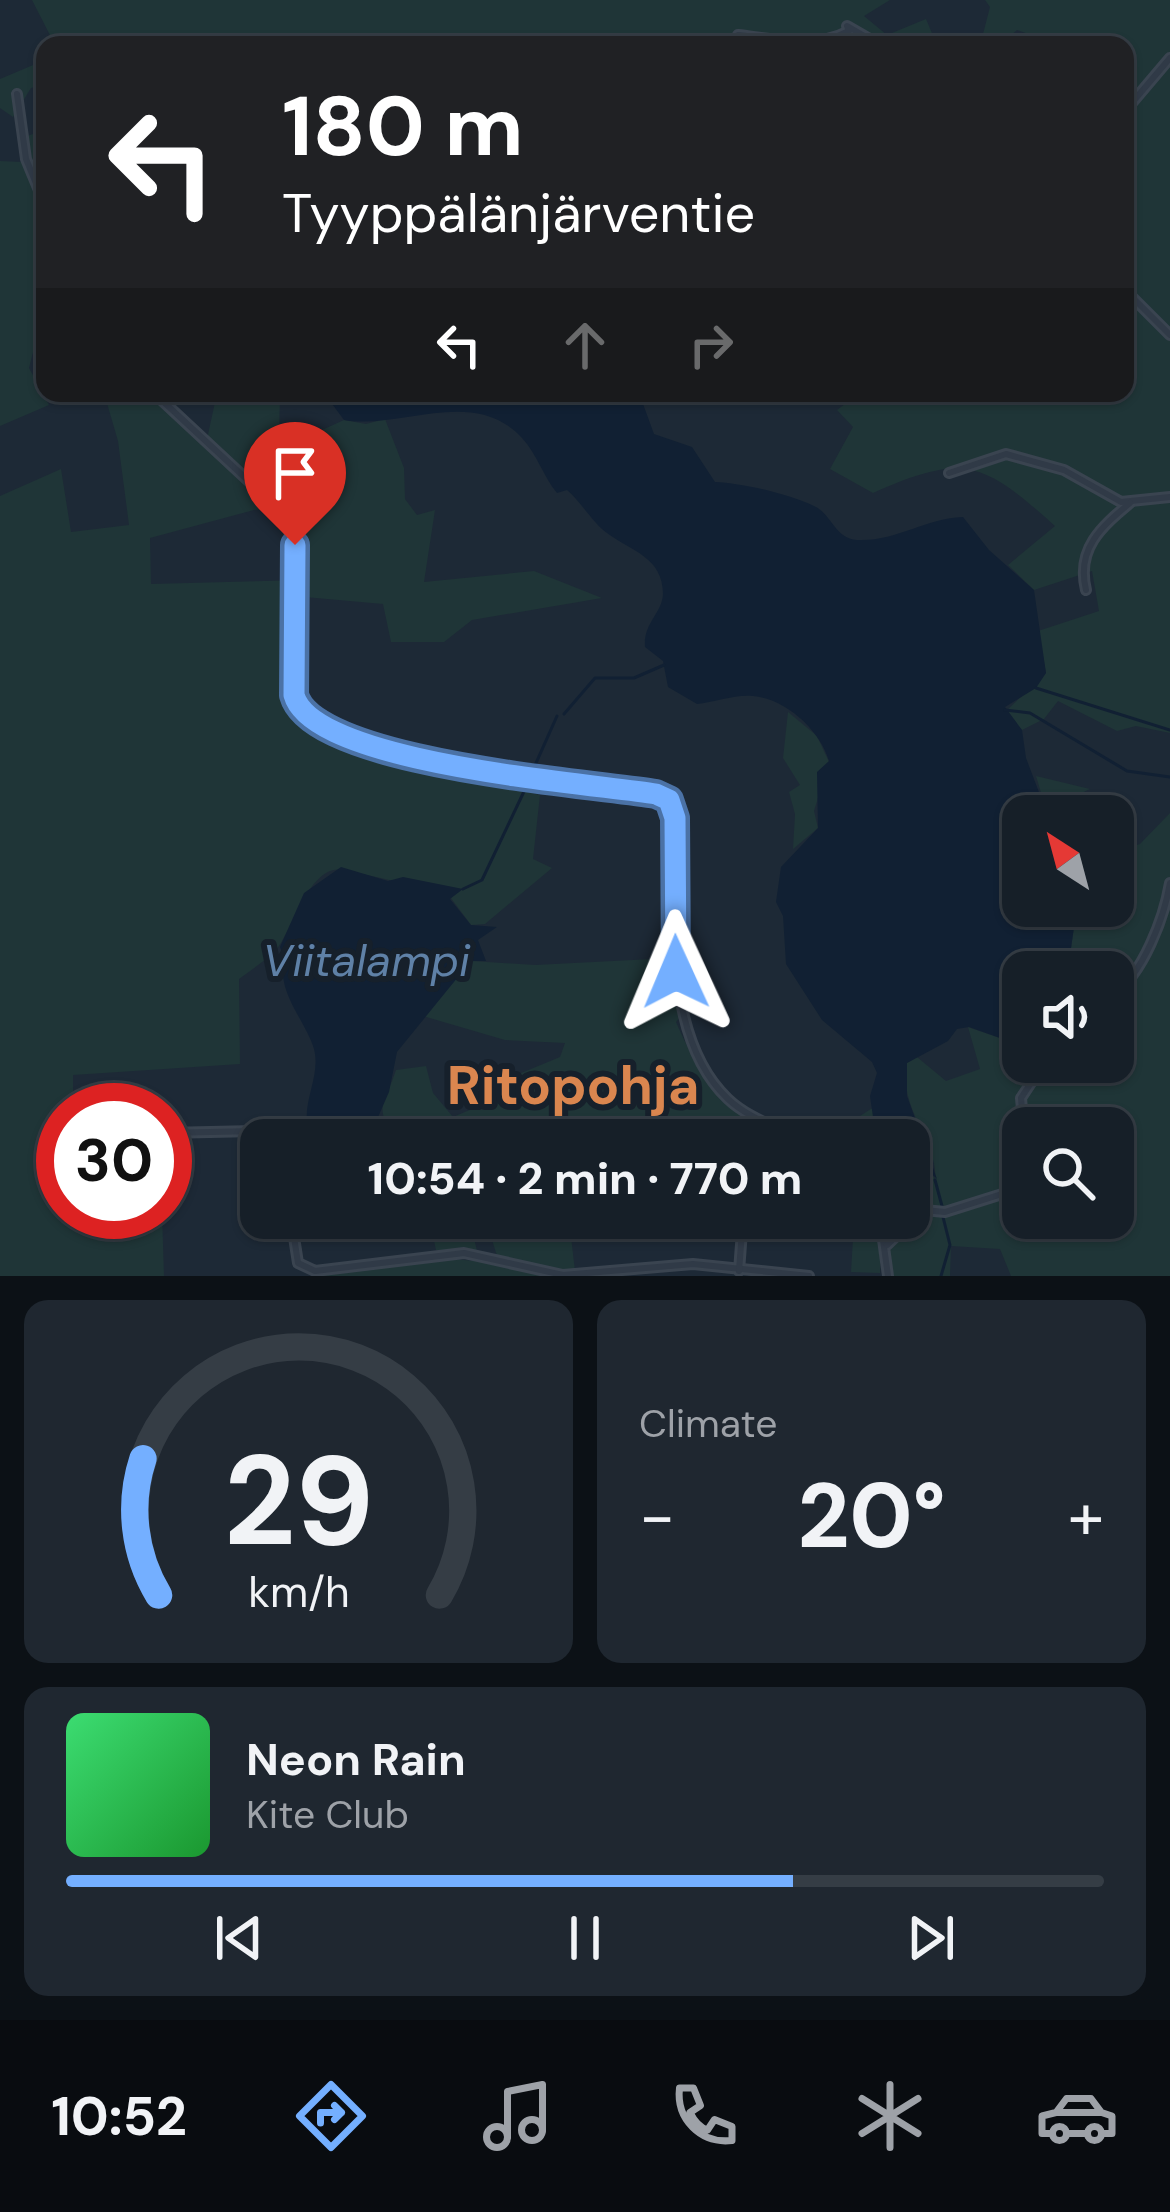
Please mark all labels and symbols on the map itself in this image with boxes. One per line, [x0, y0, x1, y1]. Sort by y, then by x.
pin [244, 422, 346, 545]
north arrow [1002, 795, 1134, 927]
position arrow [613, 909, 739, 1035]
water label: Viitalampi [262, 931, 471, 990]
district label: Ritopohja [447, 1050, 699, 1121]
speed limit sign: 30 [36, 1083, 192, 1239]

